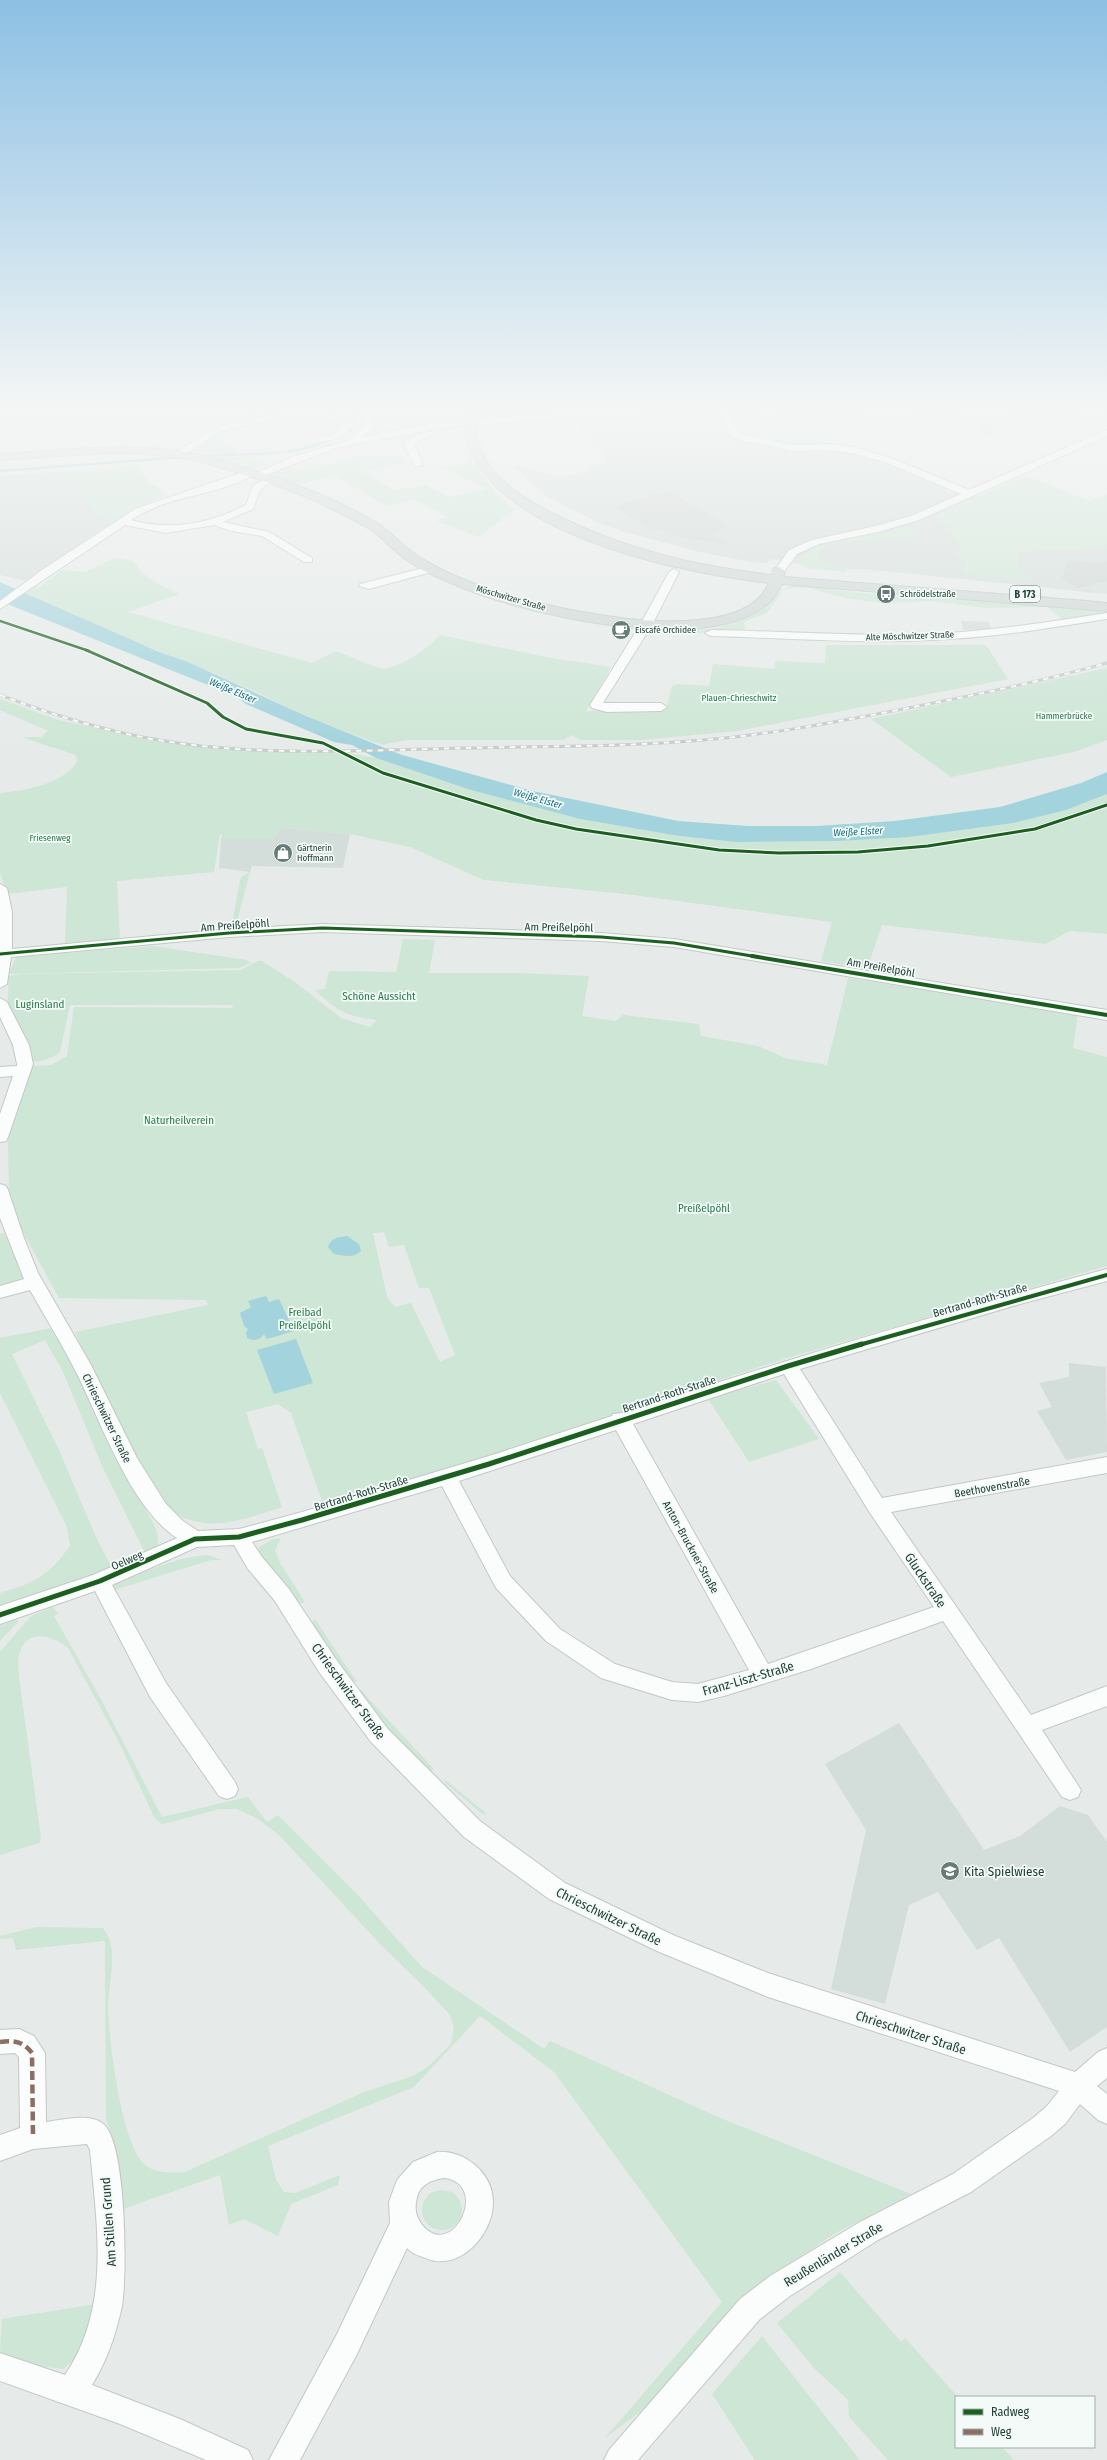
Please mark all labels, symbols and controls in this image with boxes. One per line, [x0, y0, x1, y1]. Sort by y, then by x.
street label: Möschwitzer Straße [475, 583, 547, 613]
bus stop icon: Schrödelstraße [875, 583, 897, 605]
road number: B 173 [1010, 586, 1040, 602]
place label: Schrödelstraße [900, 589, 956, 599]
cafe icon: Eiscafé Orchidee [610, 619, 632, 641]
place label: Eiscafé Orchidee [635, 625, 696, 635]
street label: Alte Möschwitzer Straße [866, 629, 955, 643]
water label: Weiße Elster [207, 676, 258, 706]
park label: Plauen-Chrieschwitz [702, 693, 777, 703]
park label: Hammerbrücke [1036, 711, 1093, 721]
water label: Weiße Elster [512, 786, 564, 812]
water label: Weiße Elster [833, 825, 884, 839]
park label: Friesenweg [29, 833, 71, 843]
shop icon: Gärtnerin Hoffmann [272, 842, 294, 864]
place label: Gärtnerin Hoffmann [297, 843, 334, 863]
street label: Am Preißelpöhl [200, 917, 270, 934]
street label: Am Preißelpöhl [525, 920, 594, 935]
street label: Am Preißelpöhl [846, 955, 916, 980]
park label: Schöne Aussicht [342, 990, 416, 1003]
park label: Luginsland [16, 998, 64, 1011]
park label: Naturheilverein [144, 1114, 214, 1127]
park label: Preißelpöhl [678, 1202, 730, 1215]
street label: Bertrand-Roth-Straße [932, 1281, 1029, 1320]
park label: Freibad Preißelpöhl [279, 1306, 331, 1332]
street label: Chrieschwitzer Straße [79, 1372, 134, 1465]
street label: Bertrand-Roth-Straße [621, 1373, 717, 1416]
street label: Bertrand-Roth-Straße [313, 1473, 410, 1514]
street label: Beethovenstraße [953, 1474, 1031, 1501]
street label: Anton-Bruckner-Straße [660, 1499, 721, 1596]
street label: Oelweg [109, 1548, 146, 1573]
street label: Gluckstraße [902, 1550, 949, 1611]
street label: Chrieschwitzer Straße [309, 1640, 389, 1742]
street label: Franz-Liszt-Straße [701, 1658, 796, 1699]
school or university icon: Kita Spielwiese [939, 1860, 961, 1882]
place label: Kita Spielwiese [964, 1864, 1044, 1879]
street label: Chrieschwitzer Straße [554, 1884, 664, 1948]
street label: Chrieschwitzer Straße [854, 2008, 968, 2057]
street label: Am Stillen Grund [98, 2177, 119, 2267]
street label: Reußenländer Straße [781, 2219, 885, 2290]
legend [955, 2396, 1095, 2448]
text: Radweg [991, 2405, 1030, 2419]
text: Weg [991, 2425, 1012, 2439]

